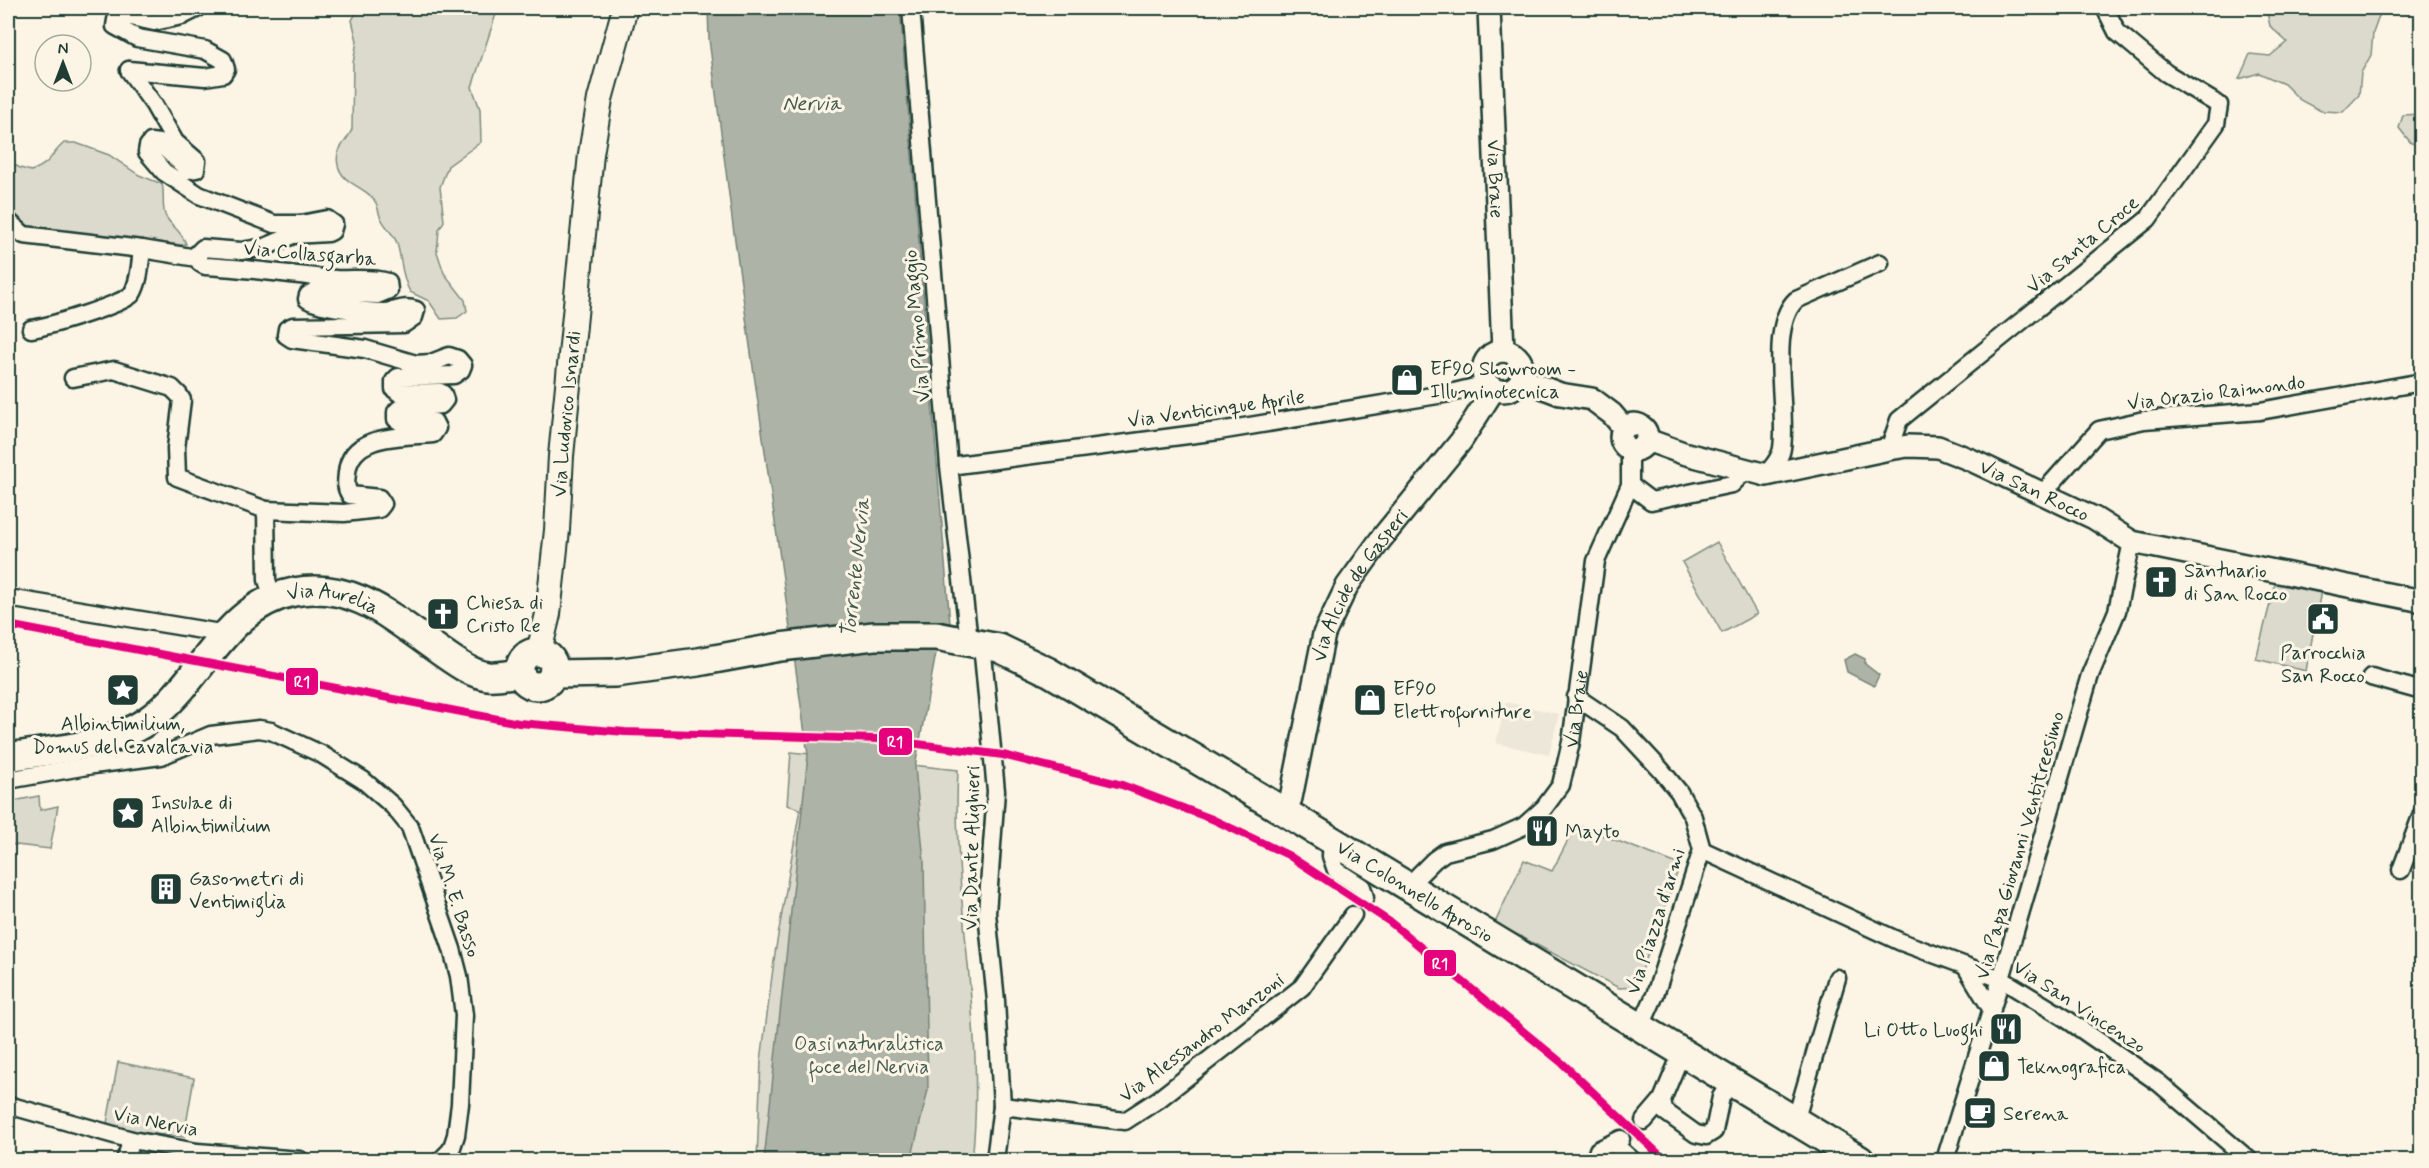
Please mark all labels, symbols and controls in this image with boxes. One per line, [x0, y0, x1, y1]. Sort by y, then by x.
north arrow [33, 33, 93, 93]
text: N [58, 39, 68, 60]
water label: Nervia [783, 90, 843, 118]
street label: Via Braie [1479, 139, 1510, 219]
street label: Via Santa Croce [2021, 190, 2145, 300]
street label: Via Collasgarba [242, 235, 378, 276]
street label: Via Primo Maggio [897, 248, 940, 403]
street label: Via Ludovico Isnardi [547, 330, 588, 498]
place label: EF90 Showroom - Illuminotecnica [1430, 356, 1576, 406]
shop icon: EF90 Showroom - Illuminotecnica [1389, 362, 1425, 398]
street label: Via Orazio Raimondo [2126, 369, 2307, 418]
street label: Via Venticinque Aprile [1126, 384, 1307, 436]
street label: Via San Rocco [1975, 454, 2093, 529]
water label: Torrente Nervia [835, 495, 877, 639]
street label: Via Alcide de Gasperi [1307, 504, 1415, 664]
place label: Santuario di San Rocco [2184, 558, 2287, 608]
church icon: Santuario di San Rocco [2143, 564, 2179, 600]
street label: Via Aurelia [284, 578, 383, 622]
place label: Chiesa di Cristo Re [466, 590, 543, 640]
church icon: Chiesa di Cristo Re [425, 596, 461, 632]
public building icon: Parrocchia San Rocco [2305, 601, 2341, 637]
place label: Parrocchia San Rocco [2280, 640, 2366, 690]
line badge: R1 [285, 667, 319, 696]
street label: Via Braie [1558, 668, 1596, 750]
place icon: Albintimilium, Domus del Cavalcavia [105, 672, 141, 708]
text: R1 [294, 672, 310, 693]
place label: EF90 Elettroforniture [1393, 676, 1532, 728]
shop icon: EF90 Elettroforniture [1352, 682, 1388, 718]
street label: Via Papa Giovanni Ventitreesimo [1969, 708, 2072, 983]
place label: Albintimilium, Domus del Cavalcavia [32, 711, 214, 761]
line badge: R1 [878, 727, 913, 756]
text: R1 [887, 732, 903, 753]
street label: Via Dante Alighieri [958, 765, 987, 931]
place label: Insulae di Albintimilium [151, 790, 271, 840]
place icon: Insulae di Albintimilium [110, 795, 146, 831]
restaurant icon: Mayto [1524, 813, 1560, 849]
place label: Mayto [1565, 819, 1620, 846]
street label: Via M. E. Basso [421, 830, 486, 961]
street label: Via Colonnello Aprosio [1331, 834, 1498, 950]
street label: Via Piazza d'armi [1620, 845, 1693, 998]
place label: Gasometri di Ventimiglia [189, 866, 304, 918]
building icon: Gasometri di Ventimiglia [148, 871, 184, 907]
line badge: R1 [1423, 949, 1457, 977]
text: R1 [1432, 954, 1448, 975]
street label: Via San Vincenzo [2007, 954, 2151, 1060]
street label: Via Alessandro Manzoni [1114, 967, 1290, 1109]
restaurant icon: Li Otto Luoghi [1988, 1011, 2024, 1047]
place label: Li Otto Luoghi [1864, 1017, 1983, 1046]
park label: Oasi naturalistica foce del Nervia [794, 1031, 944, 1083]
shop icon: Teknografica [1976, 1048, 2012, 1084]
place label: Teknografica [2017, 1054, 2126, 1081]
cafe icon: Serena [1962, 1095, 1998, 1131]
street label: Via Nervia [111, 1101, 200, 1144]
place label: Serena [2003, 1101, 2069, 1128]

